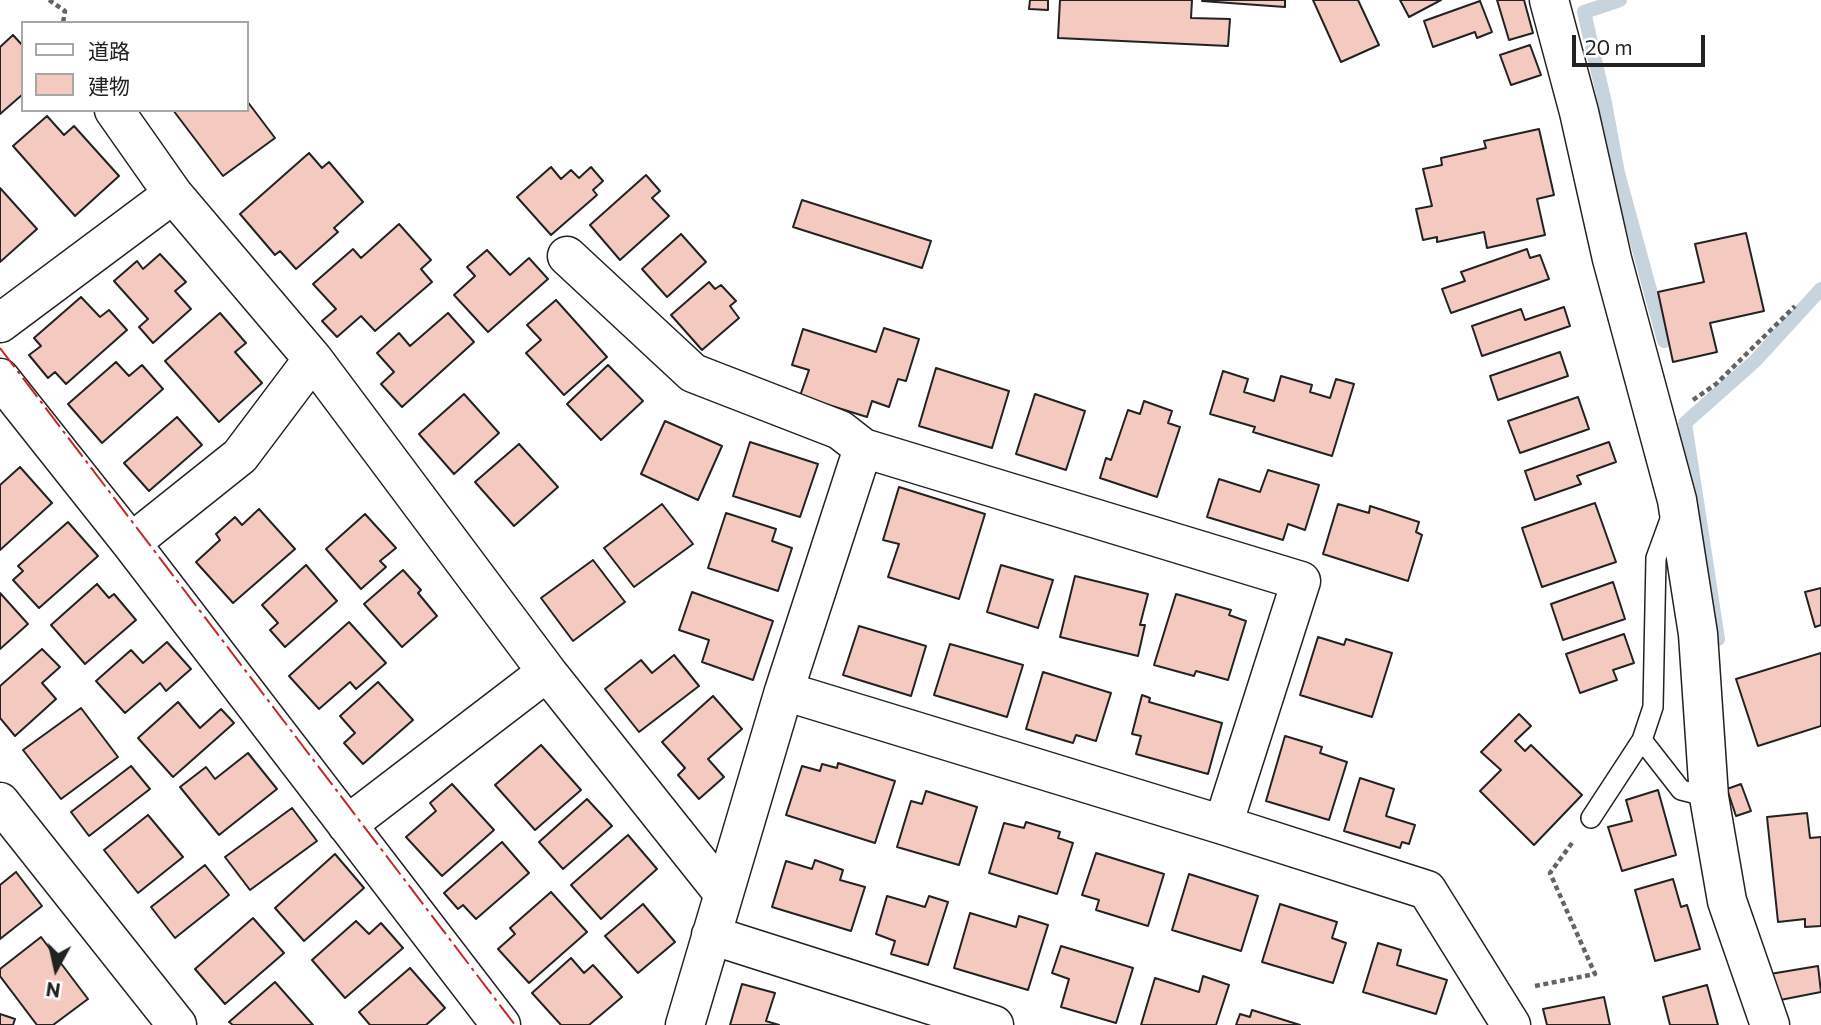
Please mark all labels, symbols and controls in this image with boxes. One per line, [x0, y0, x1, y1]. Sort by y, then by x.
legend [21, 21, 248, 112]
scale bar [1576, 21, 1709, 65]
text: 20 m [1585, 34, 1633, 59]
text: 道路 [88, 38, 130, 63]
text: 建物 [88, 73, 130, 98]
north arrow [21, 934, 91, 1004]
text: N [44, 978, 62, 1003]

